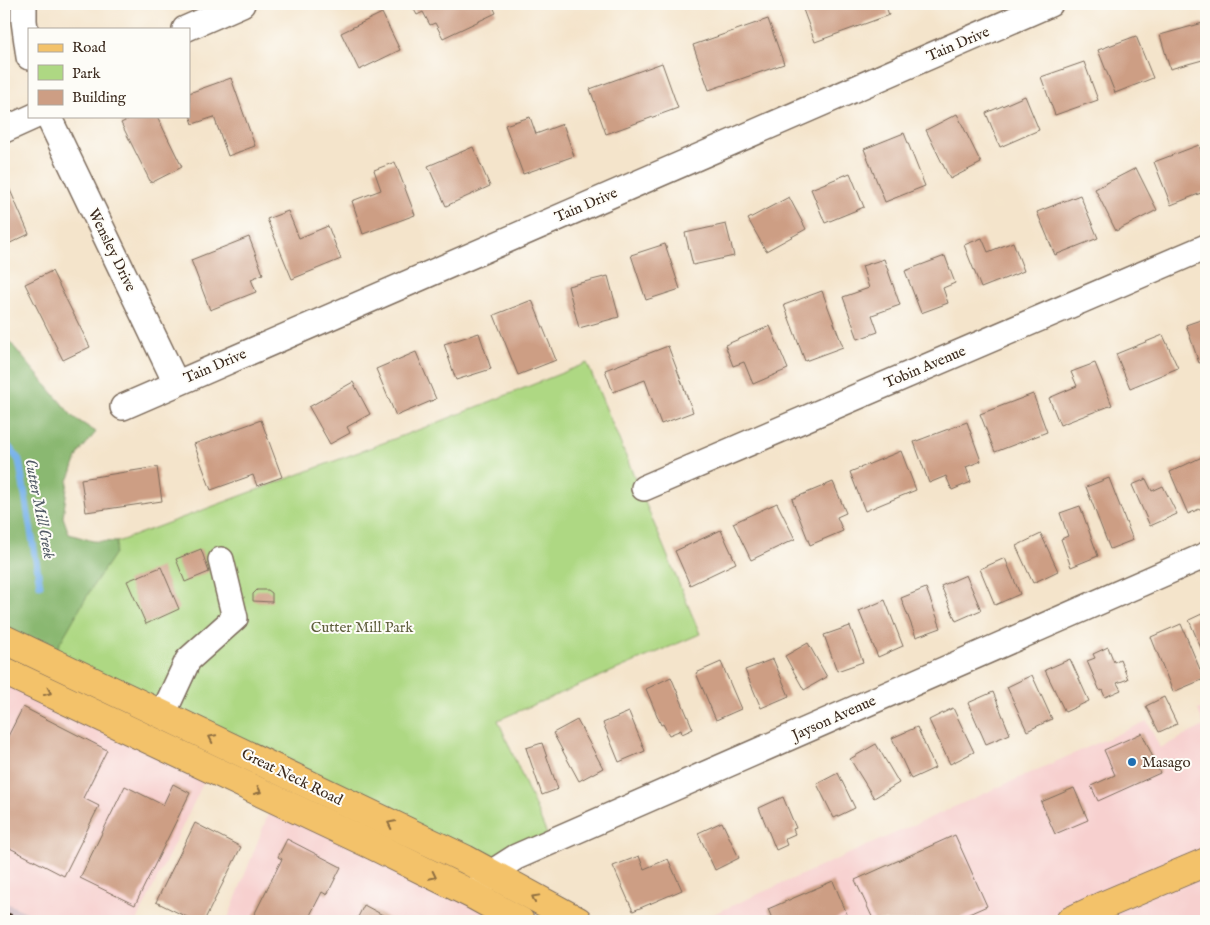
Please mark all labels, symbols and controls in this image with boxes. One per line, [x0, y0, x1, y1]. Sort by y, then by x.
street label: Tain Drive [924, 22, 992, 66]
legend [28, 28, 190, 118]
text: Road [72, 38, 107, 57]
text: Park [72, 64, 102, 83]
text: Building [72, 88, 127, 107]
street label: Tain Drive [552, 183, 620, 227]
street label: Wensley Drive [84, 205, 140, 295]
street label: Tobin Avenue [881, 341, 969, 393]
street label: Tain Drive [181, 344, 249, 388]
water label: Cutter Mill Creek [20, 457, 59, 561]
park label: Cutter Mill Park [311, 618, 414, 637]
one-way arrow [43, 686, 52, 696]
street label: Jayson Avenue [787, 691, 879, 746]
one-way arrow [209, 734, 218, 744]
street label: Great Neck Road [238, 744, 347, 810]
place label: Masago [1142, 753, 1191, 772]
marker: Masago [1126, 756, 1138, 768]
one-way arrow [253, 785, 262, 796]
one-way arrow [387, 820, 396, 830]
one-way arrow [428, 869, 437, 879]
one-way arrow [531, 894, 540, 904]

